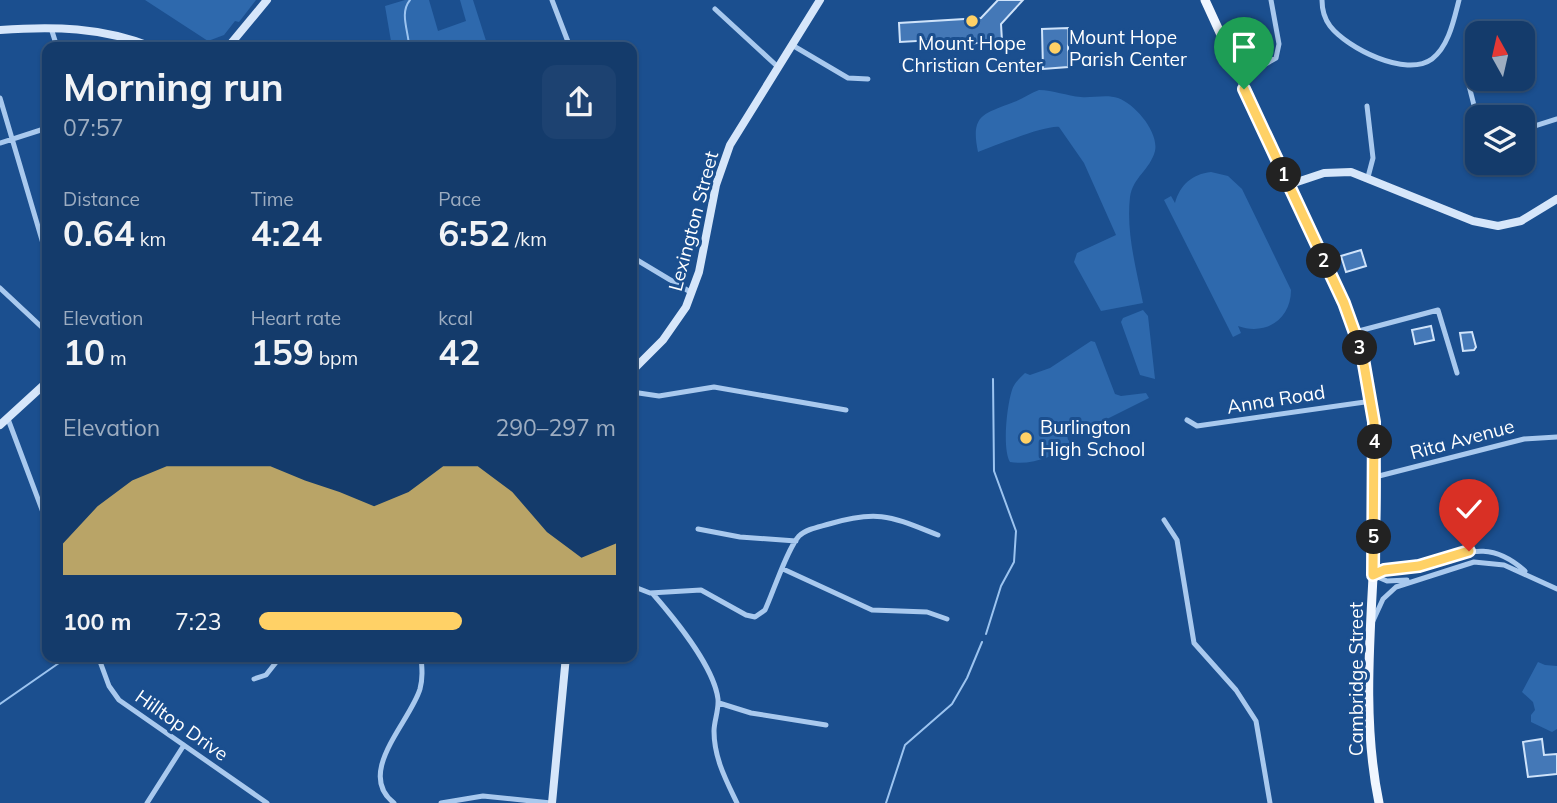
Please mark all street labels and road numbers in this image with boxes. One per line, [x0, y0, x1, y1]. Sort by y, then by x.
street label: Lexington Street [663, 148, 723, 294]
street label: Anna Road [1225, 379, 1327, 419]
street label: Rita Avenue [1407, 414, 1517, 464]
street label: Cambridge Street [1344, 602, 1368, 756]
street label: Hilltop Drive [131, 684, 233, 766]

